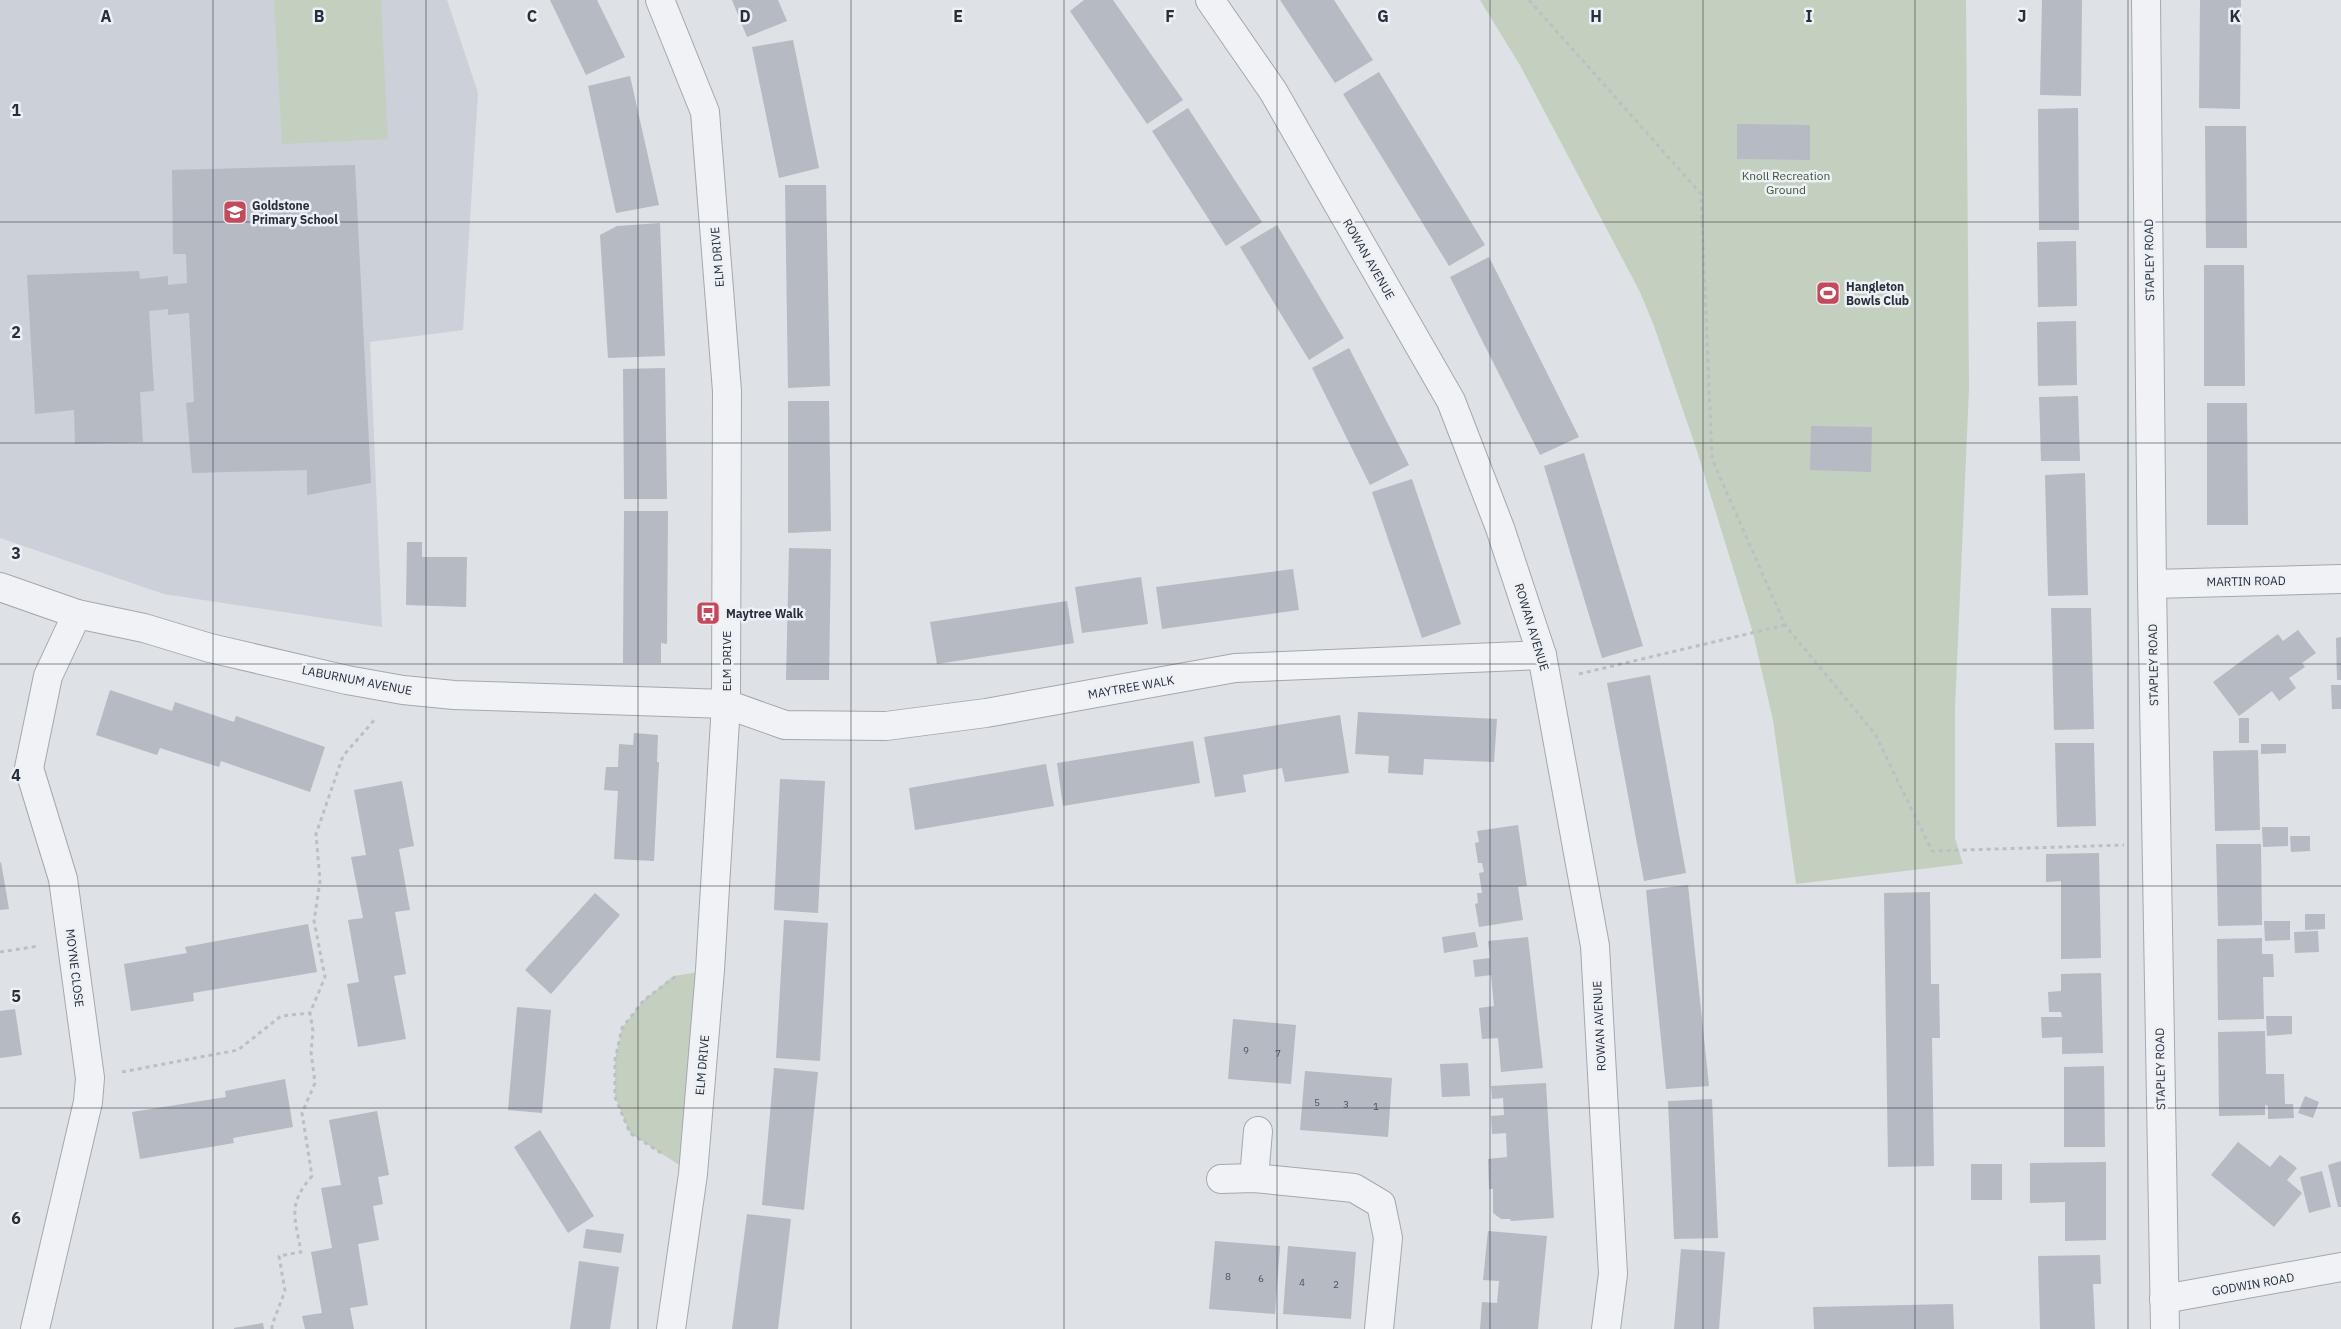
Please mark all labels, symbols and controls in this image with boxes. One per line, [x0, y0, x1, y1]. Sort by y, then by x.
text: A [101, 6, 112, 26]
text: B [314, 6, 325, 26]
text: C [527, 6, 537, 26]
text: D [739, 6, 751, 26]
text: E [953, 6, 963, 26]
text: F [1165, 6, 1175, 26]
text: G [1377, 6, 1389, 26]
text: H [1590, 6, 1602, 26]
text: I [1806, 6, 1813, 26]
text: J [2018, 6, 2026, 26]
text: K [2229, 6, 2241, 26]
text: 1 [11, 100, 21, 120]
park label: Knoll Recreation Ground [1742, 168, 1830, 197]
place label: Goldstone Primary School [252, 198, 338, 227]
school or university icon: Goldstone Primary School [222, 199, 248, 225]
street label: ROWAN AVENUE [1340, 216, 1398, 302]
street label: STAPLEY ROAD [2141, 219, 2157, 301]
street label: ELM DRIVE [707, 226, 727, 288]
place label: Hangleton Bowls Club [1846, 279, 1909, 308]
sports icon: Hangleton Bowls Club [1815, 280, 1841, 306]
text: 2 [11, 322, 21, 342]
text: 3 [11, 543, 21, 563]
street label: MARTIN ROAD [2206, 573, 2286, 589]
street label: ROWAN AVENUE [1512, 581, 1552, 673]
bus stop icon: Maytree Walk [695, 600, 721, 626]
place label: Maytree Walk [726, 606, 803, 621]
street label: STAPLEY ROAD [2145, 624, 2161, 706]
street label: ELM DRIVE [719, 631, 734, 691]
street label: LABURNUM AVENUE [301, 662, 413, 698]
street label: MAYTREE WALK [1087, 672, 1176, 702]
text: 4 [11, 765, 21, 785]
street label: MOYNE CLOSE [63, 928, 87, 1008]
street label: ROWAN AVENUE [1589, 980, 1609, 1072]
text: 5 [11, 986, 21, 1006]
street label: STAPLEY ROAD [2152, 1028, 2168, 1110]
street label: ELM DRIVE [692, 1034, 712, 1096]
house number: 9 [1243, 1044, 1249, 1057]
house number: 7 [1275, 1047, 1281, 1060]
house number: 5 [1314, 1096, 1320, 1109]
house number: 3 [1343, 1098, 1349, 1111]
house number: 1 [1373, 1100, 1379, 1113]
text: 6 [11, 1208, 21, 1228]
street label: GODWIN ROAD [2211, 1269, 2295, 1299]
house number: 8 [1225, 1270, 1231, 1283]
house number: 6 [1258, 1272, 1264, 1285]
house number: 4 [1299, 1276, 1305, 1289]
house number: 2 [1333, 1278, 1339, 1291]

